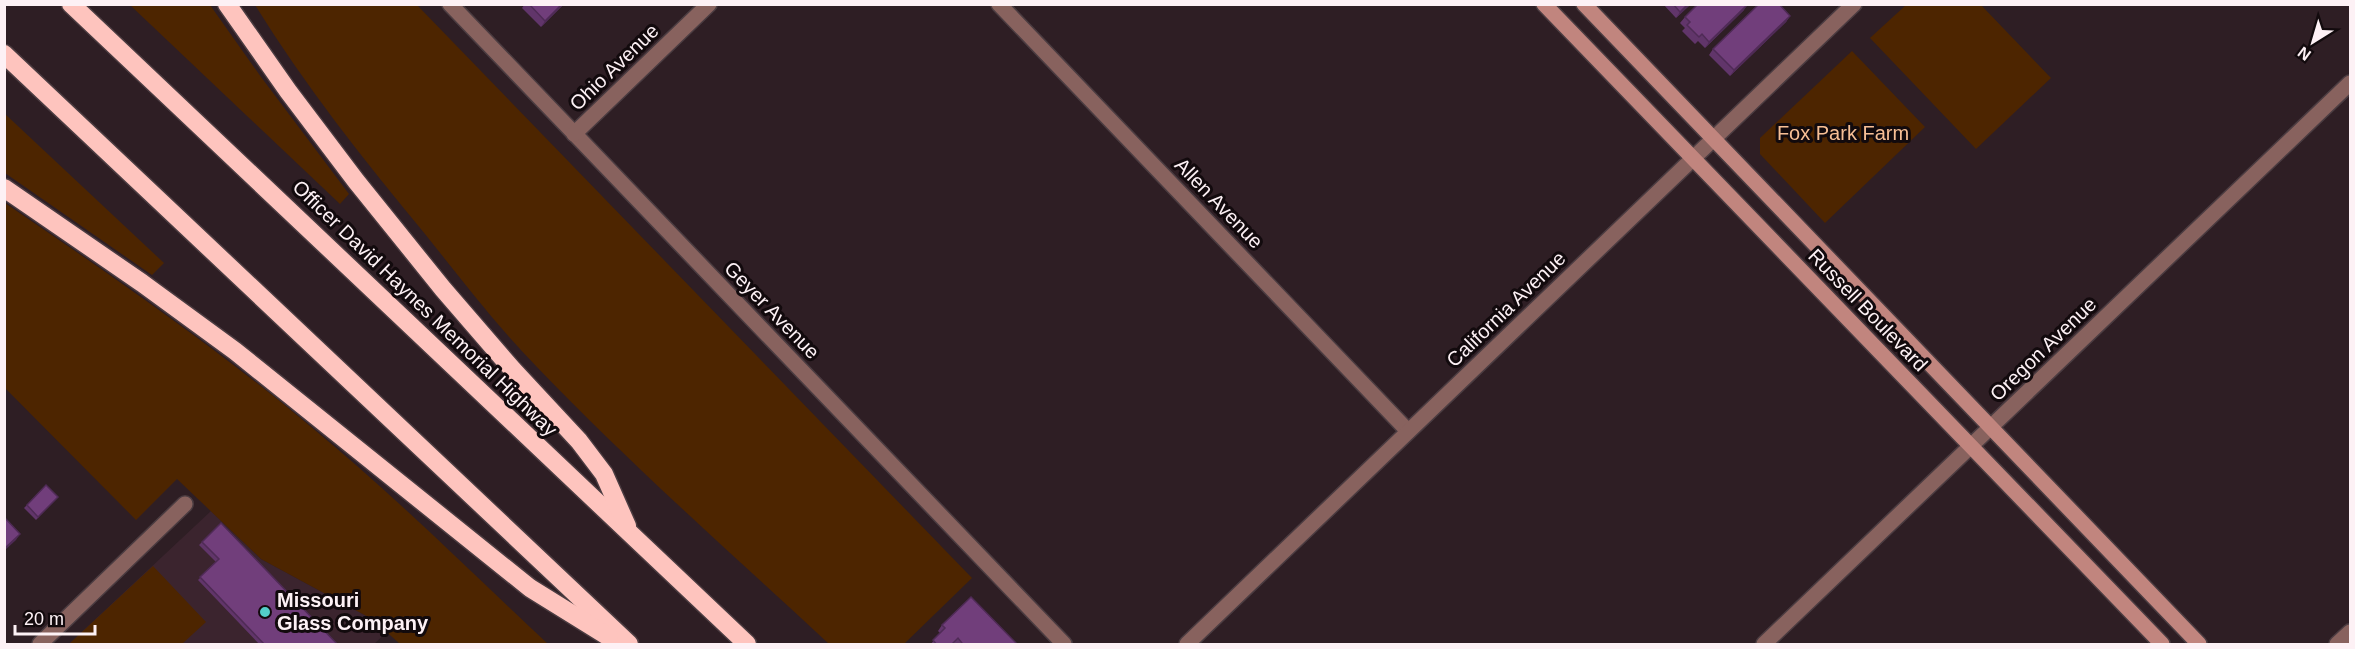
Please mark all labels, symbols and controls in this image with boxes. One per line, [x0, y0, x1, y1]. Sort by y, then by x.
north arrow [2283, 12, 2343, 72]
street label: Ohio Avenue [565, 19, 663, 115]
text: N [2295, 43, 2314, 64]
park label: Fox Park Farm [1777, 122, 1909, 144]
street label: Allen Avenue [1171, 153, 1267, 253]
street label: Officer David Haynes Memorial Highway [288, 176, 562, 440]
street label: Russell Boulevard [1804, 244, 1932, 376]
street label: California Avenue [1442, 247, 1570, 371]
street label: Geyer Avenue [720, 257, 824, 363]
street label: Oregon Avenue [1985, 293, 2101, 405]
place label: Missouri Glass Company [277, 589, 429, 634]
scale bar [15, 598, 94, 636]
marker: Missouri Glass Company [258, 605, 272, 619]
text: 20 m [24, 609, 64, 629]

